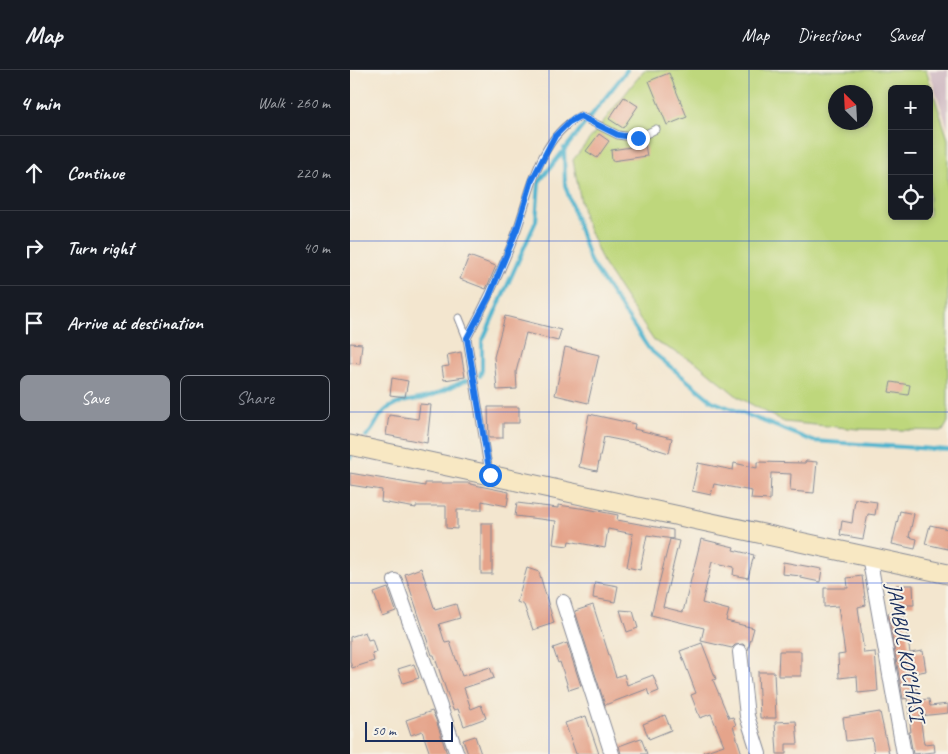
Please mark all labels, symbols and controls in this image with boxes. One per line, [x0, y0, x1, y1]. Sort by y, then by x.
text: Map [25, 20, 62, 50]
text: Map [742, 24, 769, 46]
text: Directions [797, 24, 860, 46]
text: Saved [888, 24, 923, 46]
north arrow [828, 85, 873, 130]
map controls [888, 85, 933, 220]
button: + [888, 85, 933, 130]
text: 4 min [20, 90, 60, 116]
text: Walk · 260 m [258, 93, 330, 113]
route end [627, 127, 650, 150]
button: − [888, 130, 933, 175]
icon: ahead [20, 159, 48, 187]
text: Continue [67, 161, 124, 185]
text: 220 m [296, 163, 330, 183]
button: locate [888, 175, 933, 220]
icon: right [20, 234, 48, 262]
text: Turn right [67, 236, 134, 260]
text: 40 m [303, 238, 330, 258]
icon: arrive [20, 309, 48, 337]
text: Arrive at destination [67, 311, 203, 335]
button: Save [20, 375, 170, 421]
button: Share [180, 375, 330, 421]
route start [479, 464, 502, 487]
street label: JAMBUL KO‘CHASI [881, 580, 932, 728]
scale bar [365, 719, 452, 742]
text: 50 m [372, 722, 396, 739]

